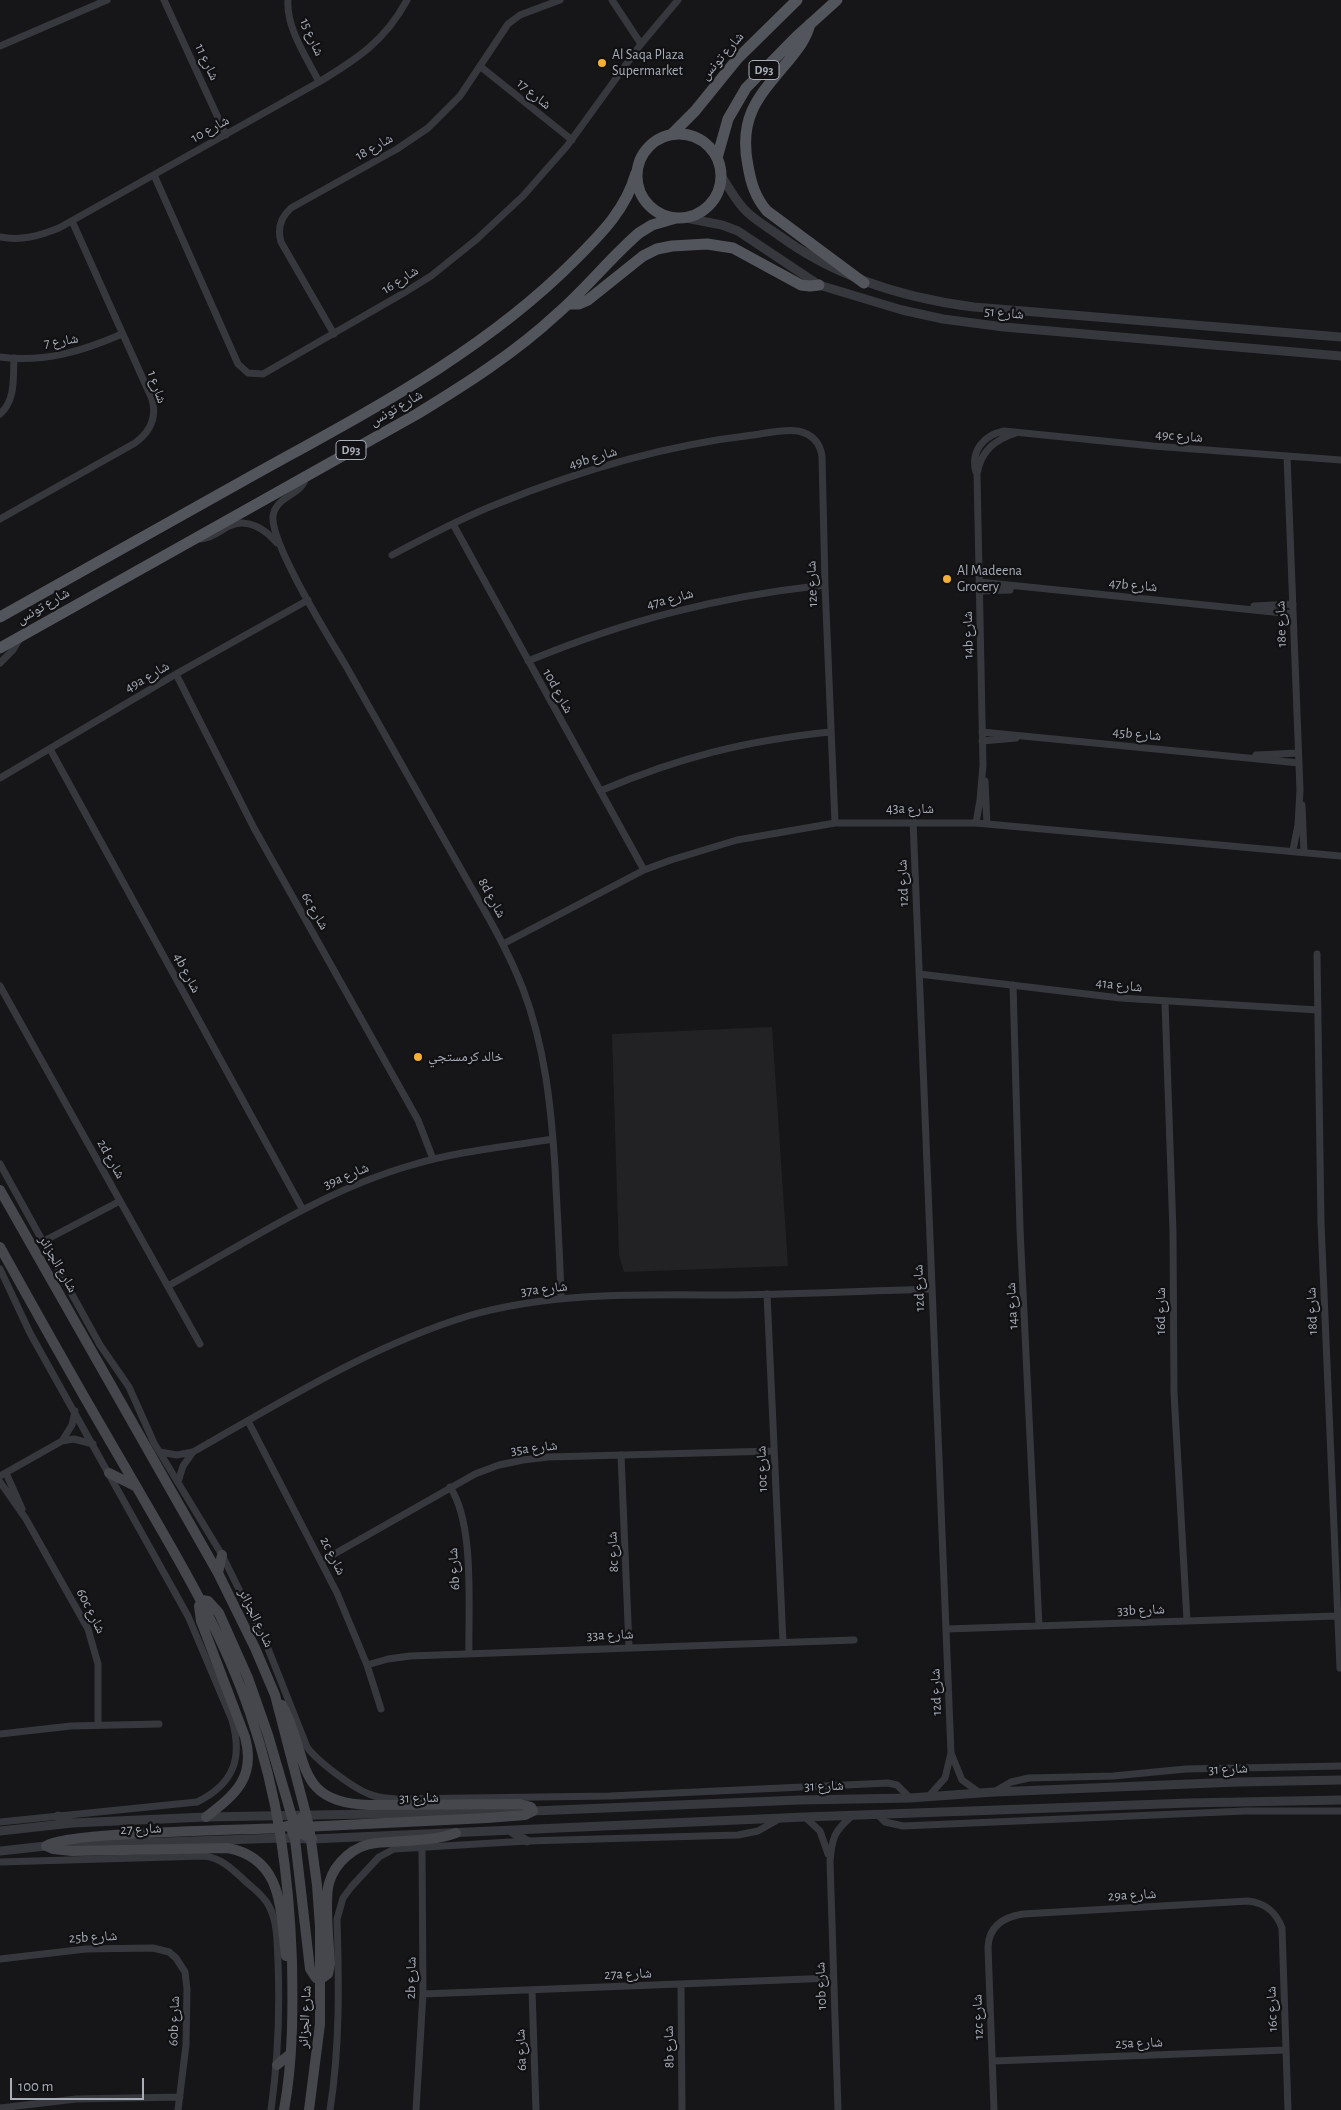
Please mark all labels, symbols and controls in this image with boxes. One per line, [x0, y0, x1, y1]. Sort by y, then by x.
street label: شارع 15 [296, 15, 328, 59]
street label: شارع تونس [697, 28, 747, 84]
street label: شارع 11 [191, 41, 223, 83]
place label: Al Saqa Plaza Supermarket [612, 47, 684, 80]
marker: Al Saqa Plaza Supermarket [596, 57, 608, 69]
road number: D93 [749, 60, 779, 80]
street label: شارع 17 [513, 75, 555, 113]
street label: شارع 10 [188, 112, 232, 146]
street label: شارع 18 [352, 130, 396, 164]
street label: شارع 16 [378, 262, 422, 298]
street label: شارع 51 [984, 303, 1024, 323]
street label: شارع 7 [43, 330, 79, 352]
street label: شارع 1 [144, 368, 170, 406]
street label: شارع تونس [367, 386, 425, 430]
street label: 49c شارع [1155, 426, 1203, 446]
road number: D93 [336, 440, 366, 460]
street label: 49b شارع [567, 443, 619, 473]
street label: 12e شارع [803, 560, 821, 608]
place label: Al Madeena Grocery [957, 563, 1022, 596]
marker: Al Madeena Grocery [941, 573, 953, 585]
street label: 47b شارع [1108, 575, 1158, 595]
street label: شارع تونس [14, 584, 72, 628]
street label: 47a شارع [645, 585, 695, 613]
street label: 18e شارع [1272, 600, 1290, 648]
street label: 14b شارع [959, 611, 977, 659]
street label: 49a شارع [122, 658, 172, 696]
street label: 10d شارع [539, 666, 577, 716]
street label: 45b شارع [1112, 724, 1162, 744]
street label: 43a شارع [886, 801, 934, 817]
street label: 12d شارع [894, 859, 912, 907]
street label: 8d شارع [474, 875, 510, 921]
street label: 6c شارع [298, 889, 332, 933]
street label: 4b شارع [170, 950, 204, 996]
street label: 41a شارع [1095, 974, 1143, 996]
place label: خالد كرمستجي [428, 1049, 503, 1065]
marker: خالد كرمستجي [412, 1051, 424, 1063]
street label: 2d شارع [93, 1136, 129, 1182]
street label: 39a شارع [321, 1159, 371, 1193]
street label: شارع الجزائر [35, 1233, 81, 1295]
street label: 12d شارع [910, 1264, 928, 1312]
street label: 37a شارع [520, 1278, 568, 1300]
street label: 14a شارع [1002, 1282, 1022, 1330]
street label: 16d شارع [1153, 1287, 1169, 1335]
street label: 18d شارع [1303, 1287, 1321, 1335]
street label: 35a شارع [510, 1437, 558, 1459]
street label: 10c شارع [753, 1445, 771, 1493]
street label: 8c شارع [604, 1531, 622, 1573]
street label: 2c شارع [316, 1534, 350, 1578]
street label: 6b شارع [444, 1547, 464, 1591]
street label: 60c شارع [73, 1586, 109, 1636]
street label: شارع الجزائر [235, 1586, 277, 1650]
street label: 33b شارع [1117, 1601, 1165, 1619]
street label: 33a شارع [586, 1626, 634, 1644]
street label: 12d شارع [927, 1668, 945, 1716]
street label: شارع 31 [1208, 1760, 1248, 1778]
street label: شارع 31 [804, 1777, 844, 1795]
street label: شارع 31 [399, 1789, 439, 1807]
street label: شارع 27 [120, 1820, 162, 1838]
street label: 29a شارع [1107, 1885, 1157, 1905]
street label: 25b شارع [68, 1927, 118, 1947]
street label: 2b شارع [402, 1957, 420, 1999]
street label: 10b شارع [812, 1962, 830, 2010]
street label: 27a شارع [604, 1965, 652, 1983]
street label: شارع الجزائر [295, 1985, 315, 2049]
street label: 16c شارع [1263, 1986, 1281, 2032]
street label: 12c شارع [969, 1994, 987, 2040]
street label: 60b شارع [165, 1996, 183, 2046]
street label: 8b شارع [660, 2025, 678, 2069]
street label: 6a شارع [512, 2029, 530, 2071]
street label: 25a شارع [1115, 2034, 1163, 2052]
scale bar [12, 2068, 146, 2100]
text: 100 m [18, 2079, 53, 2094]

